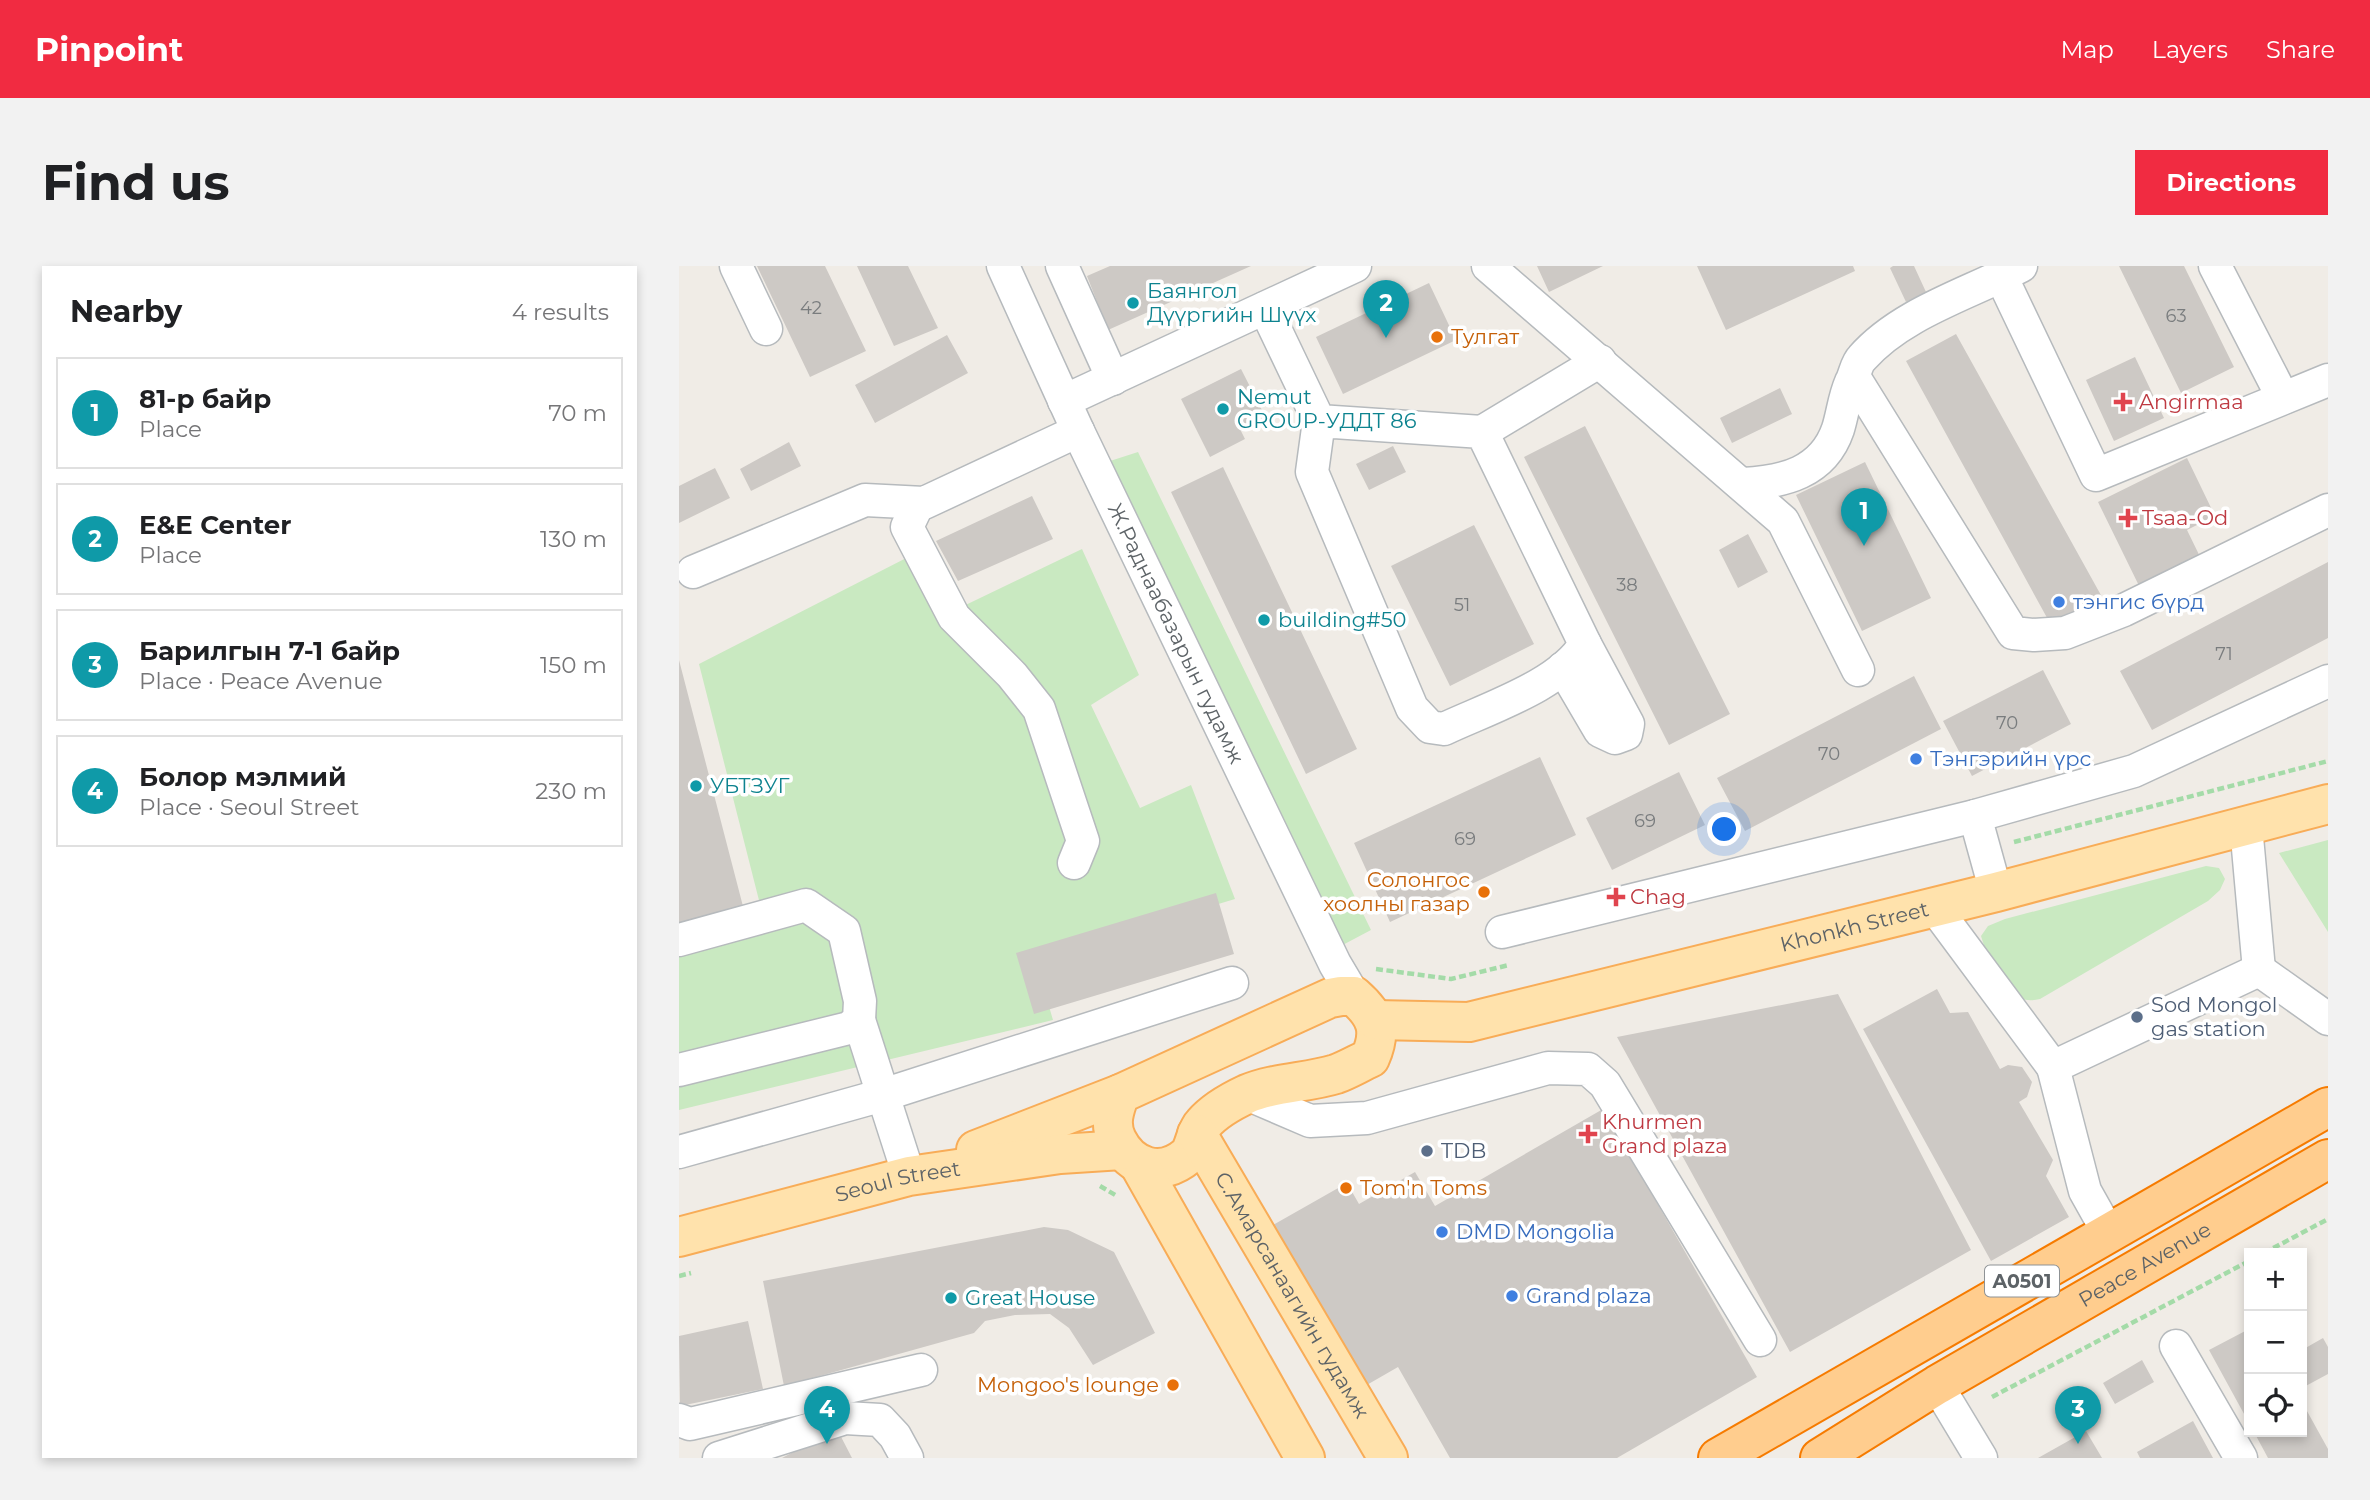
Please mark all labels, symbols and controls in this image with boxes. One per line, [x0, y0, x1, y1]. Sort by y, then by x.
text: Pinpoint [35, 29, 183, 69]
text: Map [2060, 35, 2114, 64]
text: Layers [2152, 35, 2228, 64]
text: Share [2266, 35, 2335, 64]
button: Directions [2135, 150, 2328, 215]
text: Find us [42, 153, 230, 212]
place label: Баянгол Дүүргийн Шүүх [1147, 278, 1316, 327]
pin: 2 [1363, 280, 1409, 338]
text: Nearby [70, 293, 182, 330]
marker: Баянгол Дүүргийн Шүүх [1125, 295, 1141, 311]
house number: 42 [800, 297, 822, 319]
text: 4 results [512, 298, 609, 326]
house number: 63 [2165, 305, 2187, 327]
place label: Тулгат [1451, 324, 1519, 349]
marker: Тулгат [1429, 329, 1445, 345]
text: 81-р байр [139, 383, 271, 415]
place label: Nemut GROUP-УДДТ 86 [1237, 384, 1417, 433]
place label: Angirmaa [2139, 389, 2244, 414]
marker: Angirmaa [2113, 392, 2133, 412]
text: 1 [90, 399, 100, 427]
text: 70 m [548, 399, 607, 427]
marker: Nemut GROUP-УДДТ 86 [1215, 401, 1231, 417]
text: Place [139, 415, 202, 443]
pin: 1 [1841, 488, 1887, 546]
street label: Ж.Раднаабазарын гудамж [1103, 499, 1249, 768]
place label: Tsaa-Od [2142, 505, 2228, 530]
text: E&E Center [139, 509, 291, 541]
marker: Tsaa-Od [2120, 510, 2136, 526]
text: 2 [88, 525, 102, 553]
text: 130 m [540, 525, 607, 553]
text: Place [139, 541, 202, 569]
house number: 38 [1616, 574, 1638, 596]
place label: тэнгис бүрд [2073, 589, 2204, 614]
house number: 51 [1454, 594, 1470, 616]
marker: тэнгис бүрд [2051, 594, 2067, 610]
place label: building#50 [1278, 607, 1407, 632]
marker: building#50 [1256, 612, 1272, 628]
text: Барилгын 7-1 байр [139, 635, 400, 667]
house number: 71 [2215, 643, 2233, 665]
text: 3 [88, 651, 102, 679]
text: 150 m [540, 651, 607, 679]
text: Place · Peace Avenue [139, 667, 383, 695]
house number: 70 [1996, 712, 2018, 734]
house number: 70 [1818, 743, 1840, 765]
place label: Тэнгэрийн үрс [1930, 746, 2092, 771]
marker: Тэнгэрийн үрс [1908, 751, 1924, 767]
text: Болор мэлмий [139, 761, 346, 793]
place label: УБТЗУГ [710, 773, 790, 798]
text: 4 [87, 777, 103, 805]
text: 230 m [535, 777, 607, 805]
marker: УБТЗУГ [688, 778, 704, 794]
text: Place · Seoul Street [139, 793, 359, 821]
house number: 69 [1634, 810, 1656, 832]
your location [1707, 812, 1741, 846]
house number: 69 [1454, 828, 1476, 850]
place label: Солонгос хоолны газар [1323, 867, 1470, 916]
marker: Солонгос хоолны газар [1476, 884, 1492, 900]
place label: Chag [1630, 884, 1686, 909]
marker: Chag [1608, 889, 1624, 905]
street label: Khonkh Street [1777, 896, 1931, 957]
place label: Sod Mongol gas station [2151, 992, 2277, 1041]
marker: Sod Mongol gas station [2129, 1009, 2145, 1025]
place label: Khurmen Grand plaza [1602, 1109, 1728, 1158]
marker: Khurmen Grand plaza [1580, 1126, 1596, 1142]
place label: TDB [1441, 1138, 1486, 1163]
marker: TDB [1419, 1143, 1435, 1159]
street label: Seoul Street [832, 1156, 962, 1207]
street label: С.Амарсанаагийн гудамж [1210, 1167, 1375, 1423]
place label: Tom'n Toms [1360, 1175, 1487, 1200]
marker: Tom'n Toms [1338, 1180, 1354, 1196]
street label: Peace Avenue [2074, 1216, 2215, 1312]
place label: DMD Mongolia [1456, 1219, 1615, 1244]
marker: DMD Mongolia [1434, 1224, 1450, 1240]
map controls [2244, 1248, 2307, 1437]
button: + [2244, 1248, 2307, 1311]
road number: A0501 [1985, 1266, 2059, 1296]
place label: Grand plaza [1526, 1283, 1652, 1308]
place label: Great House [965, 1285, 1095, 1310]
marker: Grand plaza [1504, 1288, 1520, 1304]
marker: Great House [943, 1290, 959, 1306]
button: − [2244, 1311, 2307, 1374]
place label: Mongoo's lounge [977, 1372, 1159, 1397]
button: locate [2244, 1374, 2307, 1437]
marker: Mongoo's lounge [1165, 1377, 1181, 1393]
pin: 4 [804, 1386, 850, 1444]
pin: 3 [2055, 1386, 2101, 1444]

